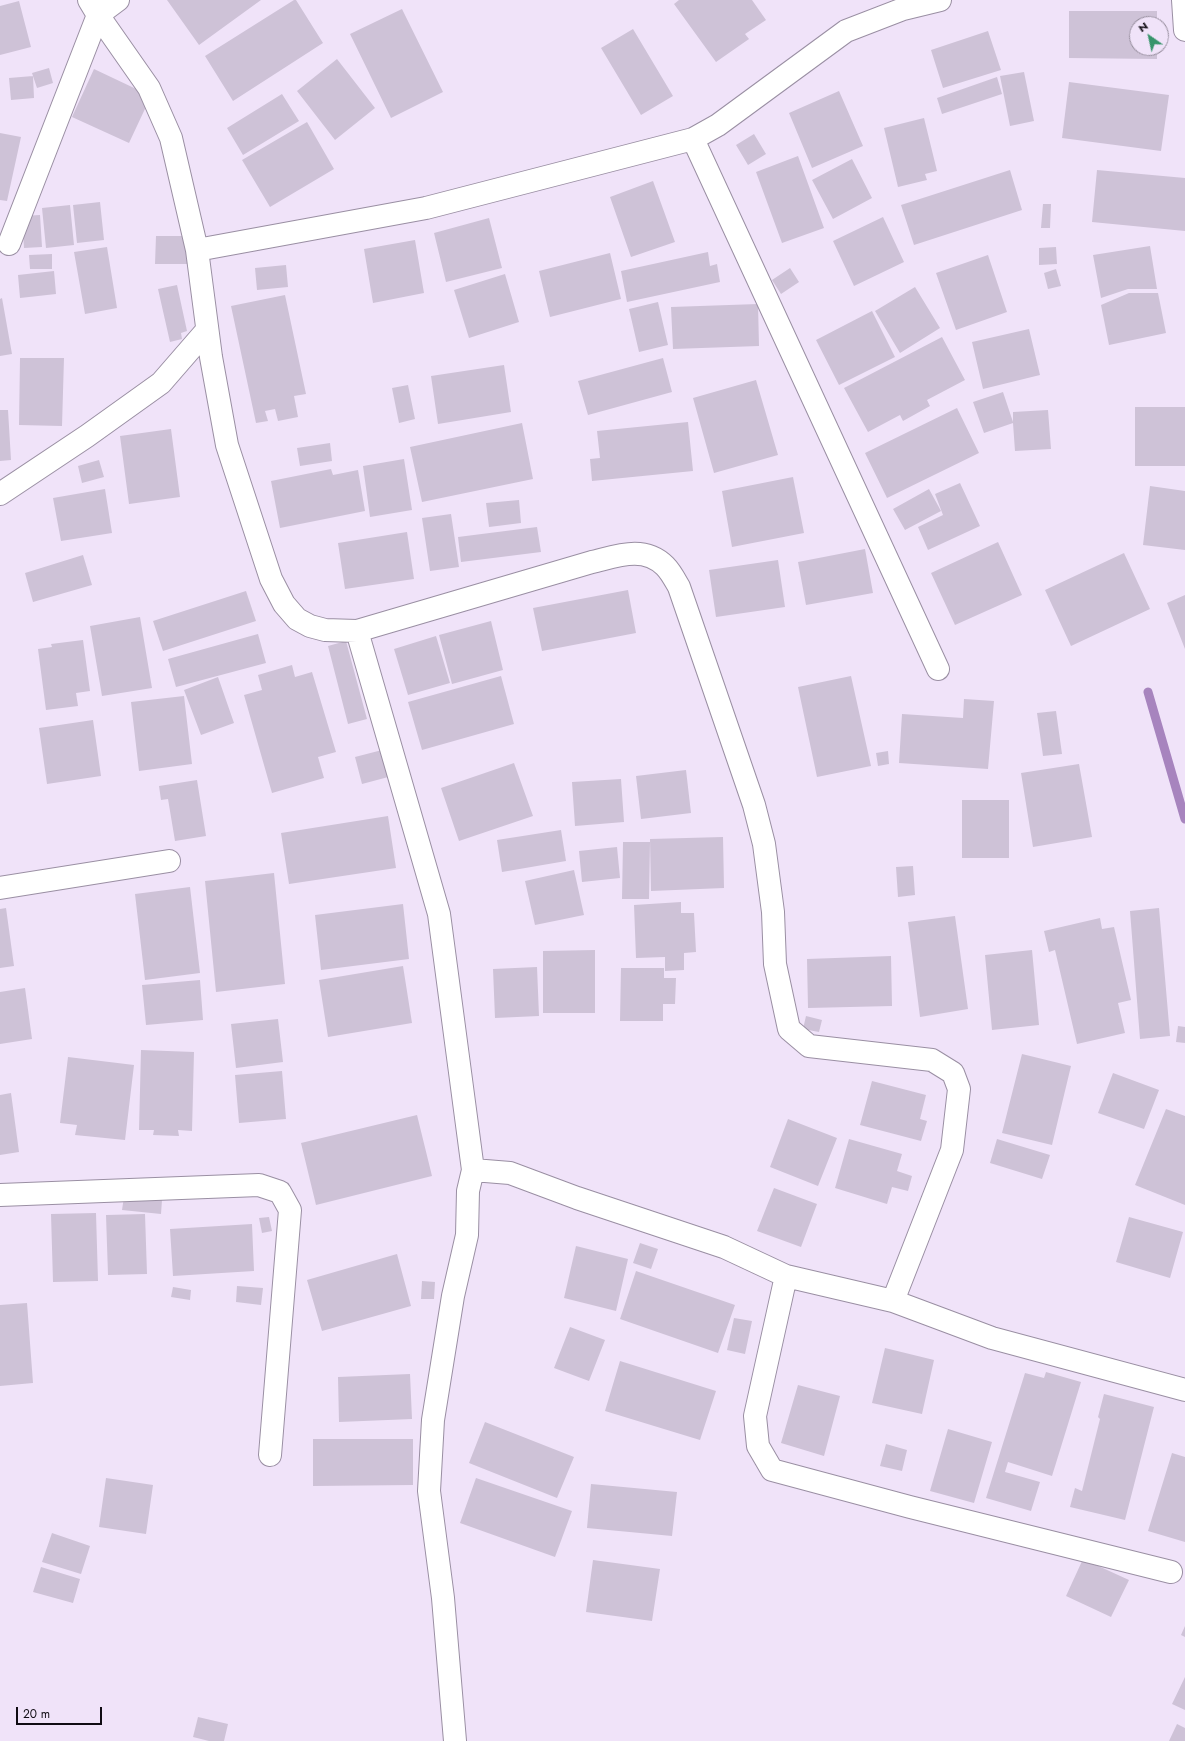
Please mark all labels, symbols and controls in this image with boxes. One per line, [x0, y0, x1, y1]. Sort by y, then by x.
north arrow [1129, 16, 1169, 56]
text: N [1135, 18, 1151, 36]
scale bar [18, 1699, 104, 1725]
text: 20 m [23, 1705, 50, 1723]

